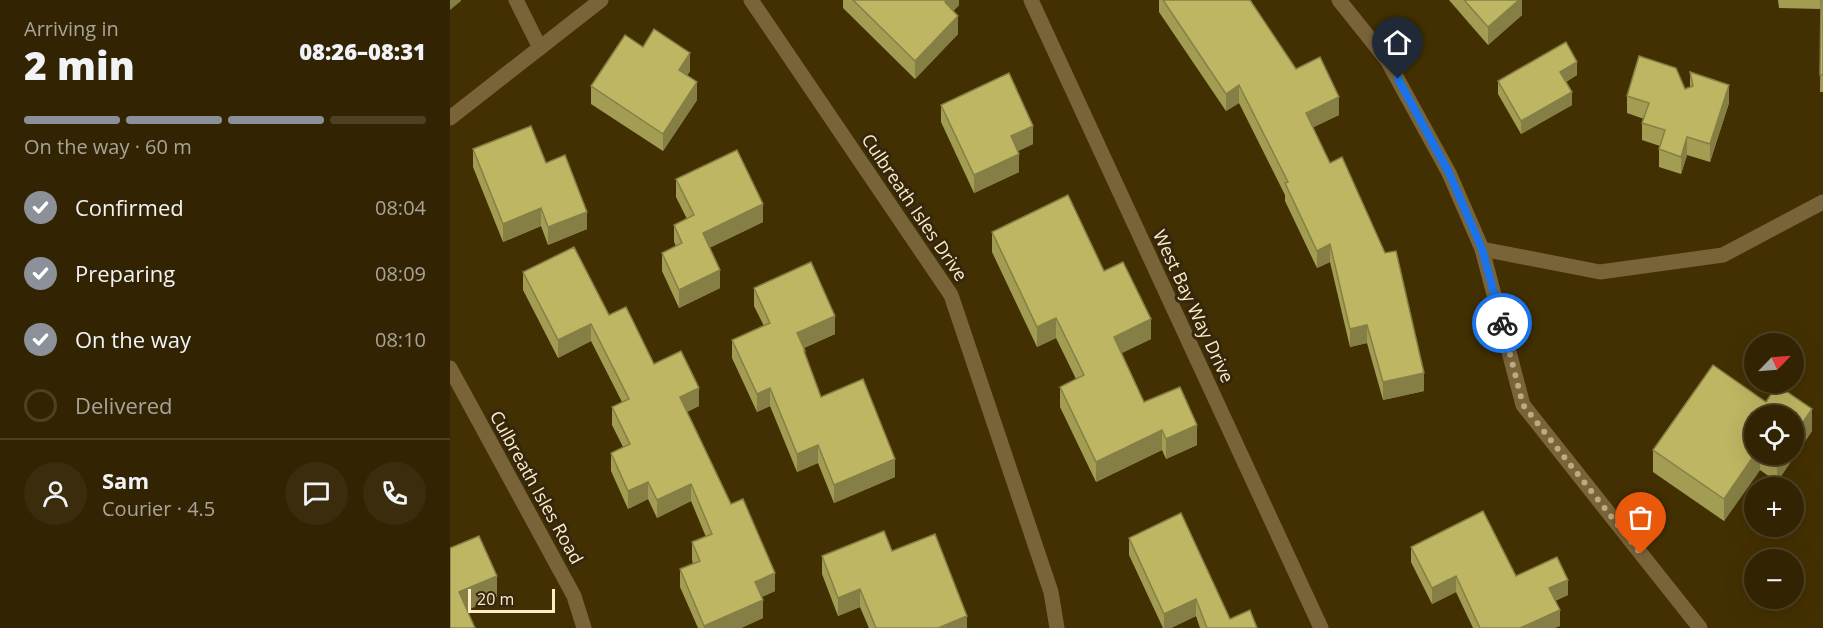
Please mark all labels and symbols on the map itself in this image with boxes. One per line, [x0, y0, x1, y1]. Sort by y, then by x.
pin [1372, 17, 1423, 79]
street label: Culbreath Isles Drive [857, 129, 973, 285]
street label: West Bay Way Drive [1148, 226, 1240, 386]
courier [1472, 293, 1532, 353]
north arrow [1744, 333, 1804, 393]
street label: Culbreath Isles Road [485, 406, 589, 568]
pin [1615, 492, 1666, 554]
scale bar [468, 586, 555, 614]

